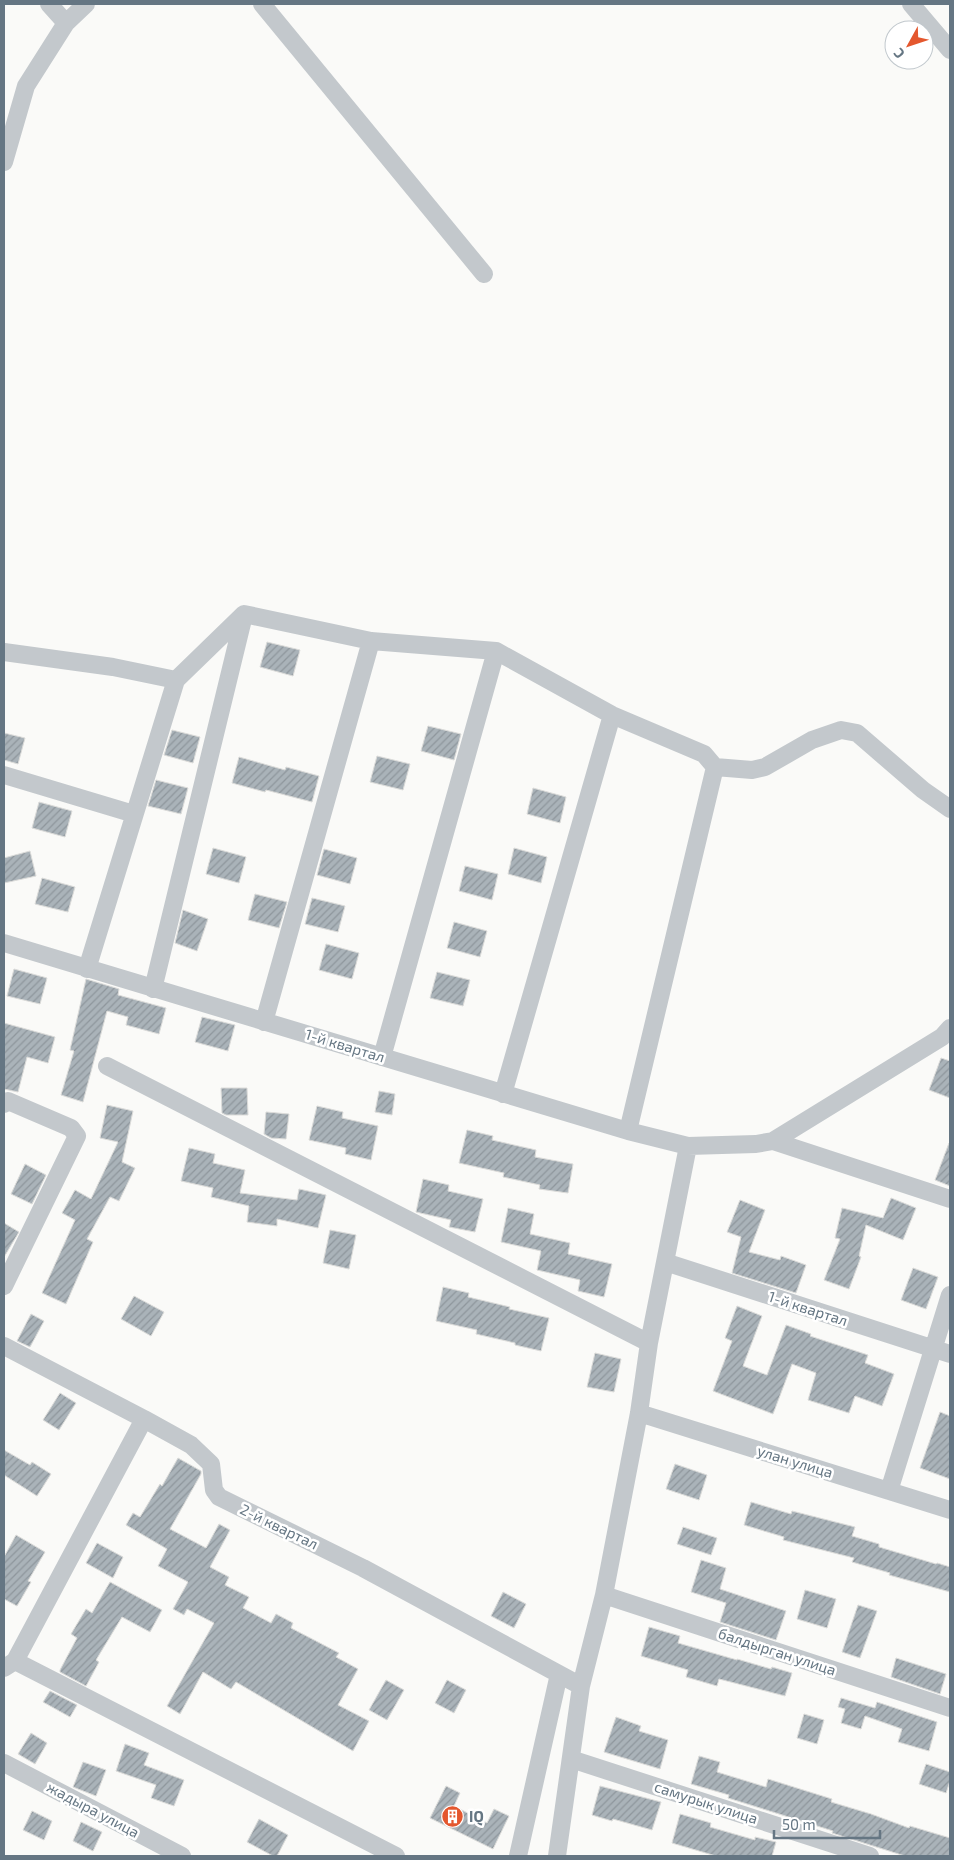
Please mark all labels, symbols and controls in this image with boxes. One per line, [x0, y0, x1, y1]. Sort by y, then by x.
north arrow [884, 20, 934, 70]
text: С [890, 45, 908, 62]
street label: 1-й квартал [303, 1024, 387, 1066]
street label: 1-й квартал [766, 1287, 850, 1329]
street label: улан улица [755, 1441, 835, 1482]
street label: 2-й квартал [237, 1499, 321, 1553]
street label: балдырган улица [716, 1624, 839, 1680]
street label: жадыра улица [44, 1777, 143, 1842]
street label: самурык улица [652, 1777, 760, 1828]
building icon: IQ [441, 1805, 465, 1829]
place label: IQ [469, 1807, 484, 1826]
scale bar [774, 1808, 880, 1840]
text: 50 m [782, 1815, 816, 1833]

